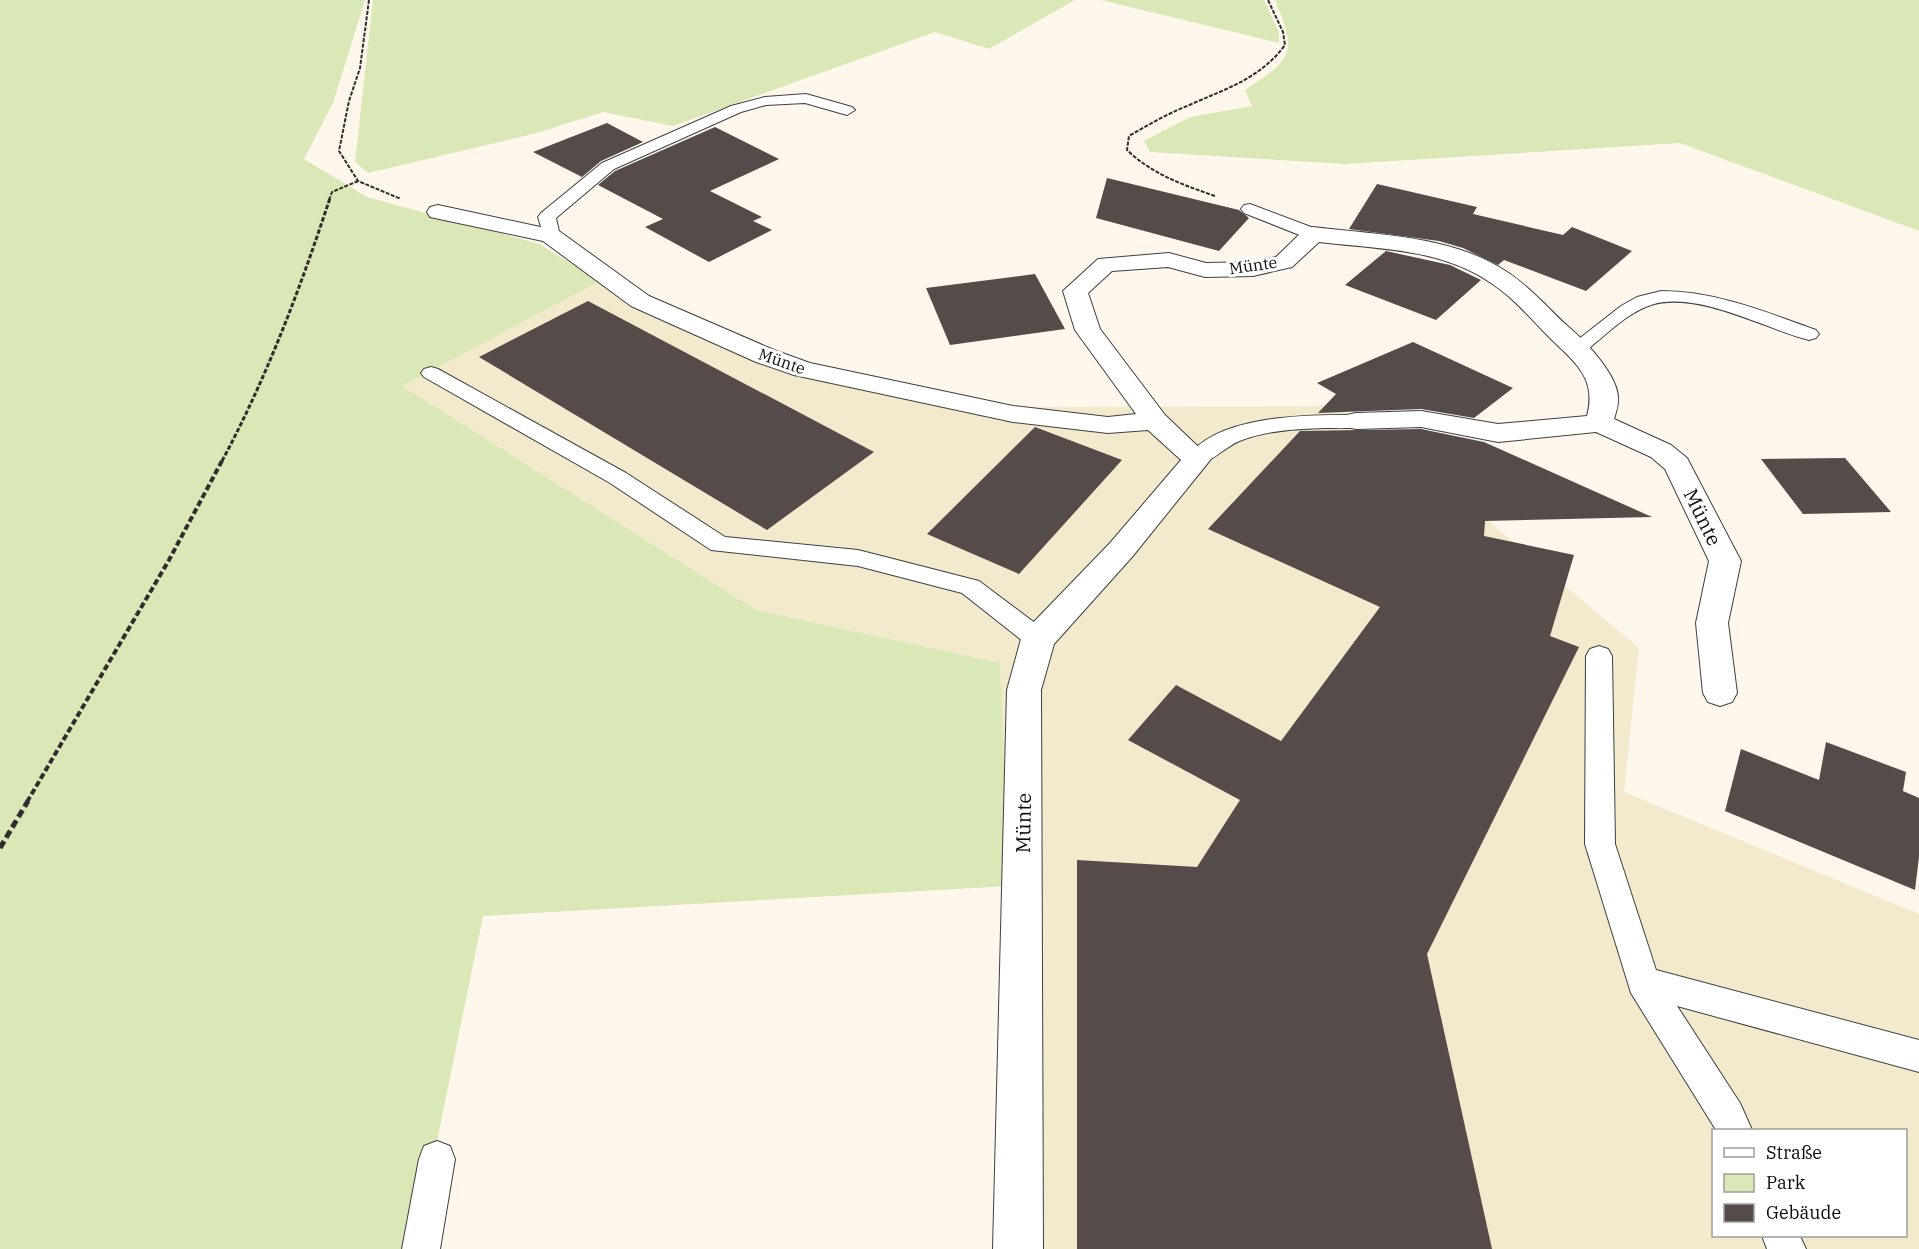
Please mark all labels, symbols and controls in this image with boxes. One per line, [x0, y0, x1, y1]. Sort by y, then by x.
street label: Münte [1228, 252, 1278, 278]
street label: Münte [756, 344, 808, 378]
street label: Münte [1678, 484, 1728, 550]
street label: Münte [1009, 793, 1037, 853]
legend [1712, 1129, 1907, 1237]
text: Straße [1766, 1141, 1822, 1164]
text: Park [1766, 1171, 1806, 1194]
text: Gebäude [1766, 1201, 1841, 1224]

